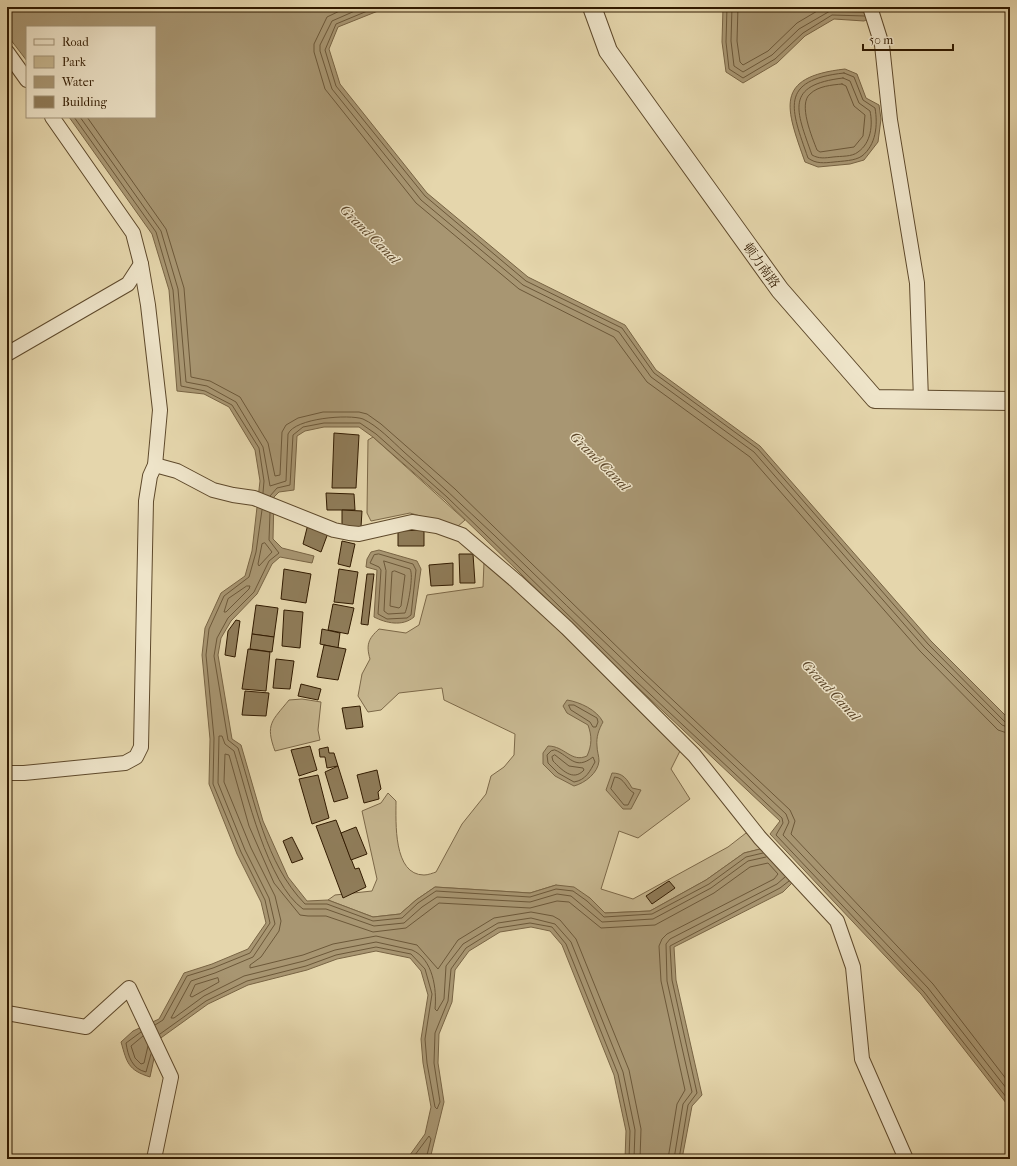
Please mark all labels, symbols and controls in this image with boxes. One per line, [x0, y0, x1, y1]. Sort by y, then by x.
legend [26, 26, 156, 118]
scale bar [863, 26, 953, 52]
text: 50 m [869, 33, 893, 47]
text: Road [62, 35, 89, 49]
text: Park [62, 55, 87, 69]
text: Water [61, 75, 95, 89]
text: Building [62, 95, 107, 109]
water label: Grand Canal [336, 201, 404, 269]
street label: 顿力南路 [740, 240, 783, 291]
water label: Grand Canal [566, 428, 634, 496]
water label: Grand Canal [798, 656, 864, 726]

